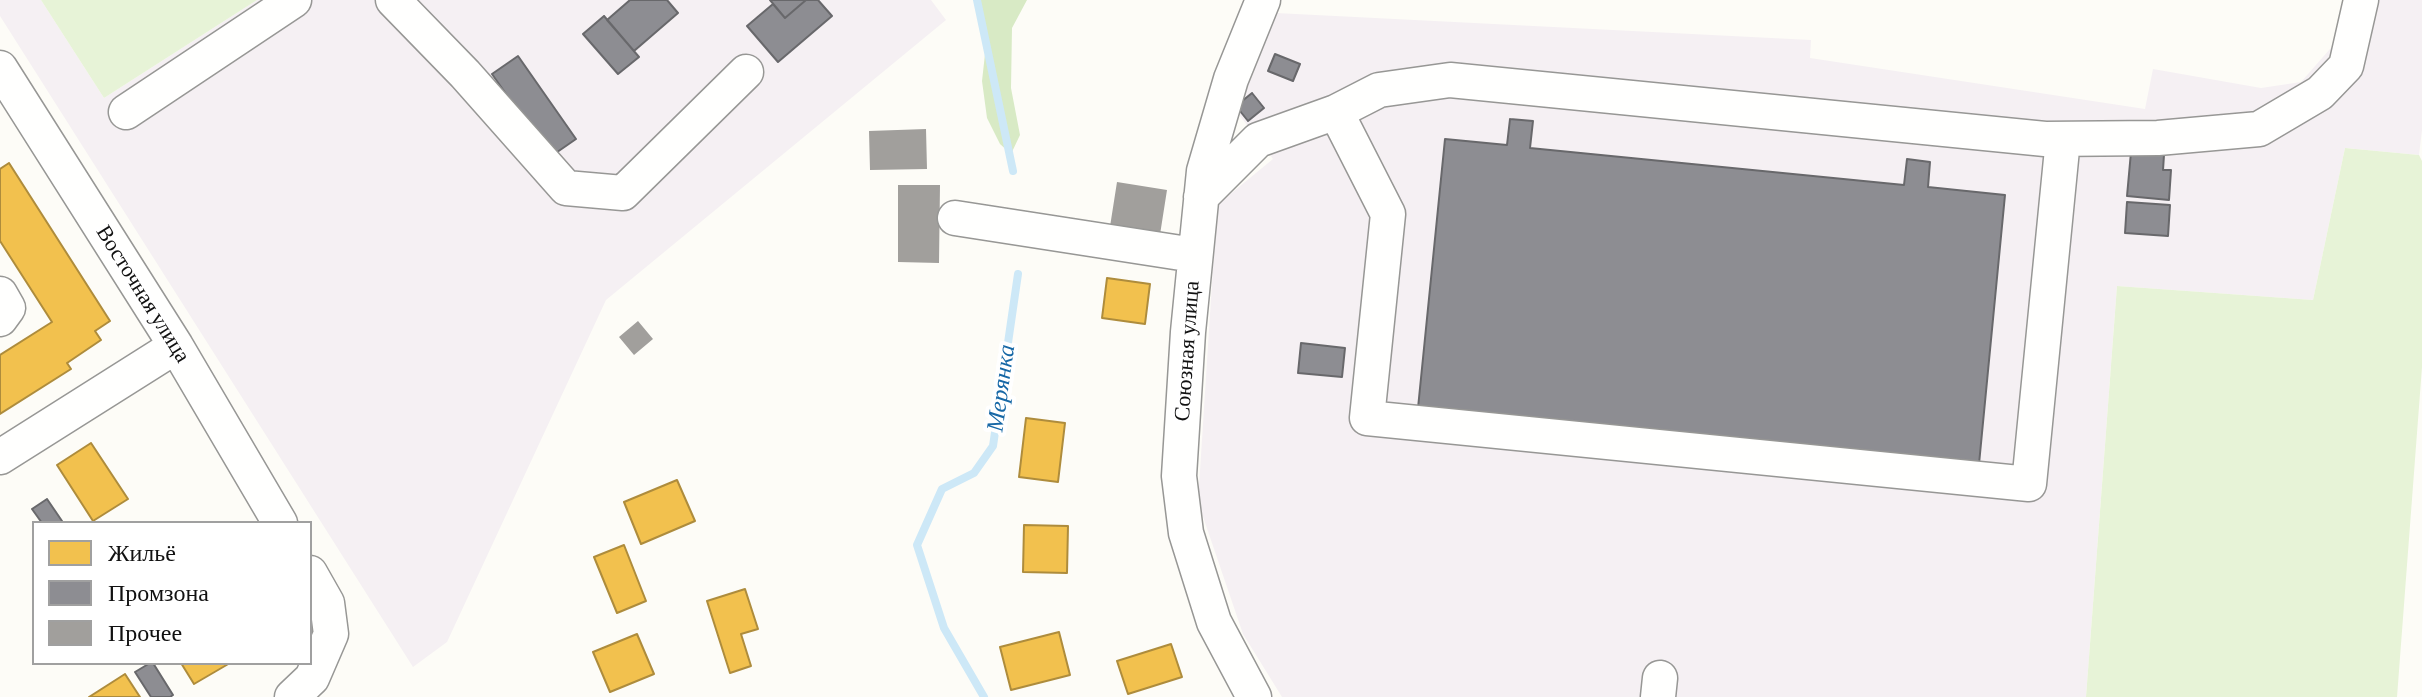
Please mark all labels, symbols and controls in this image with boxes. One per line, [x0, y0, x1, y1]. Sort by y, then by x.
street label: Восточная улица [90, 220, 196, 368]
street label: Союзная улица [1169, 280, 1205, 422]
water label: Мерянка [981, 343, 1021, 433]
legend [32, 521, 312, 665]
text: Жильё [108, 539, 176, 566]
text: Промзона [108, 579, 209, 606]
text: Прочее [108, 619, 182, 646]

